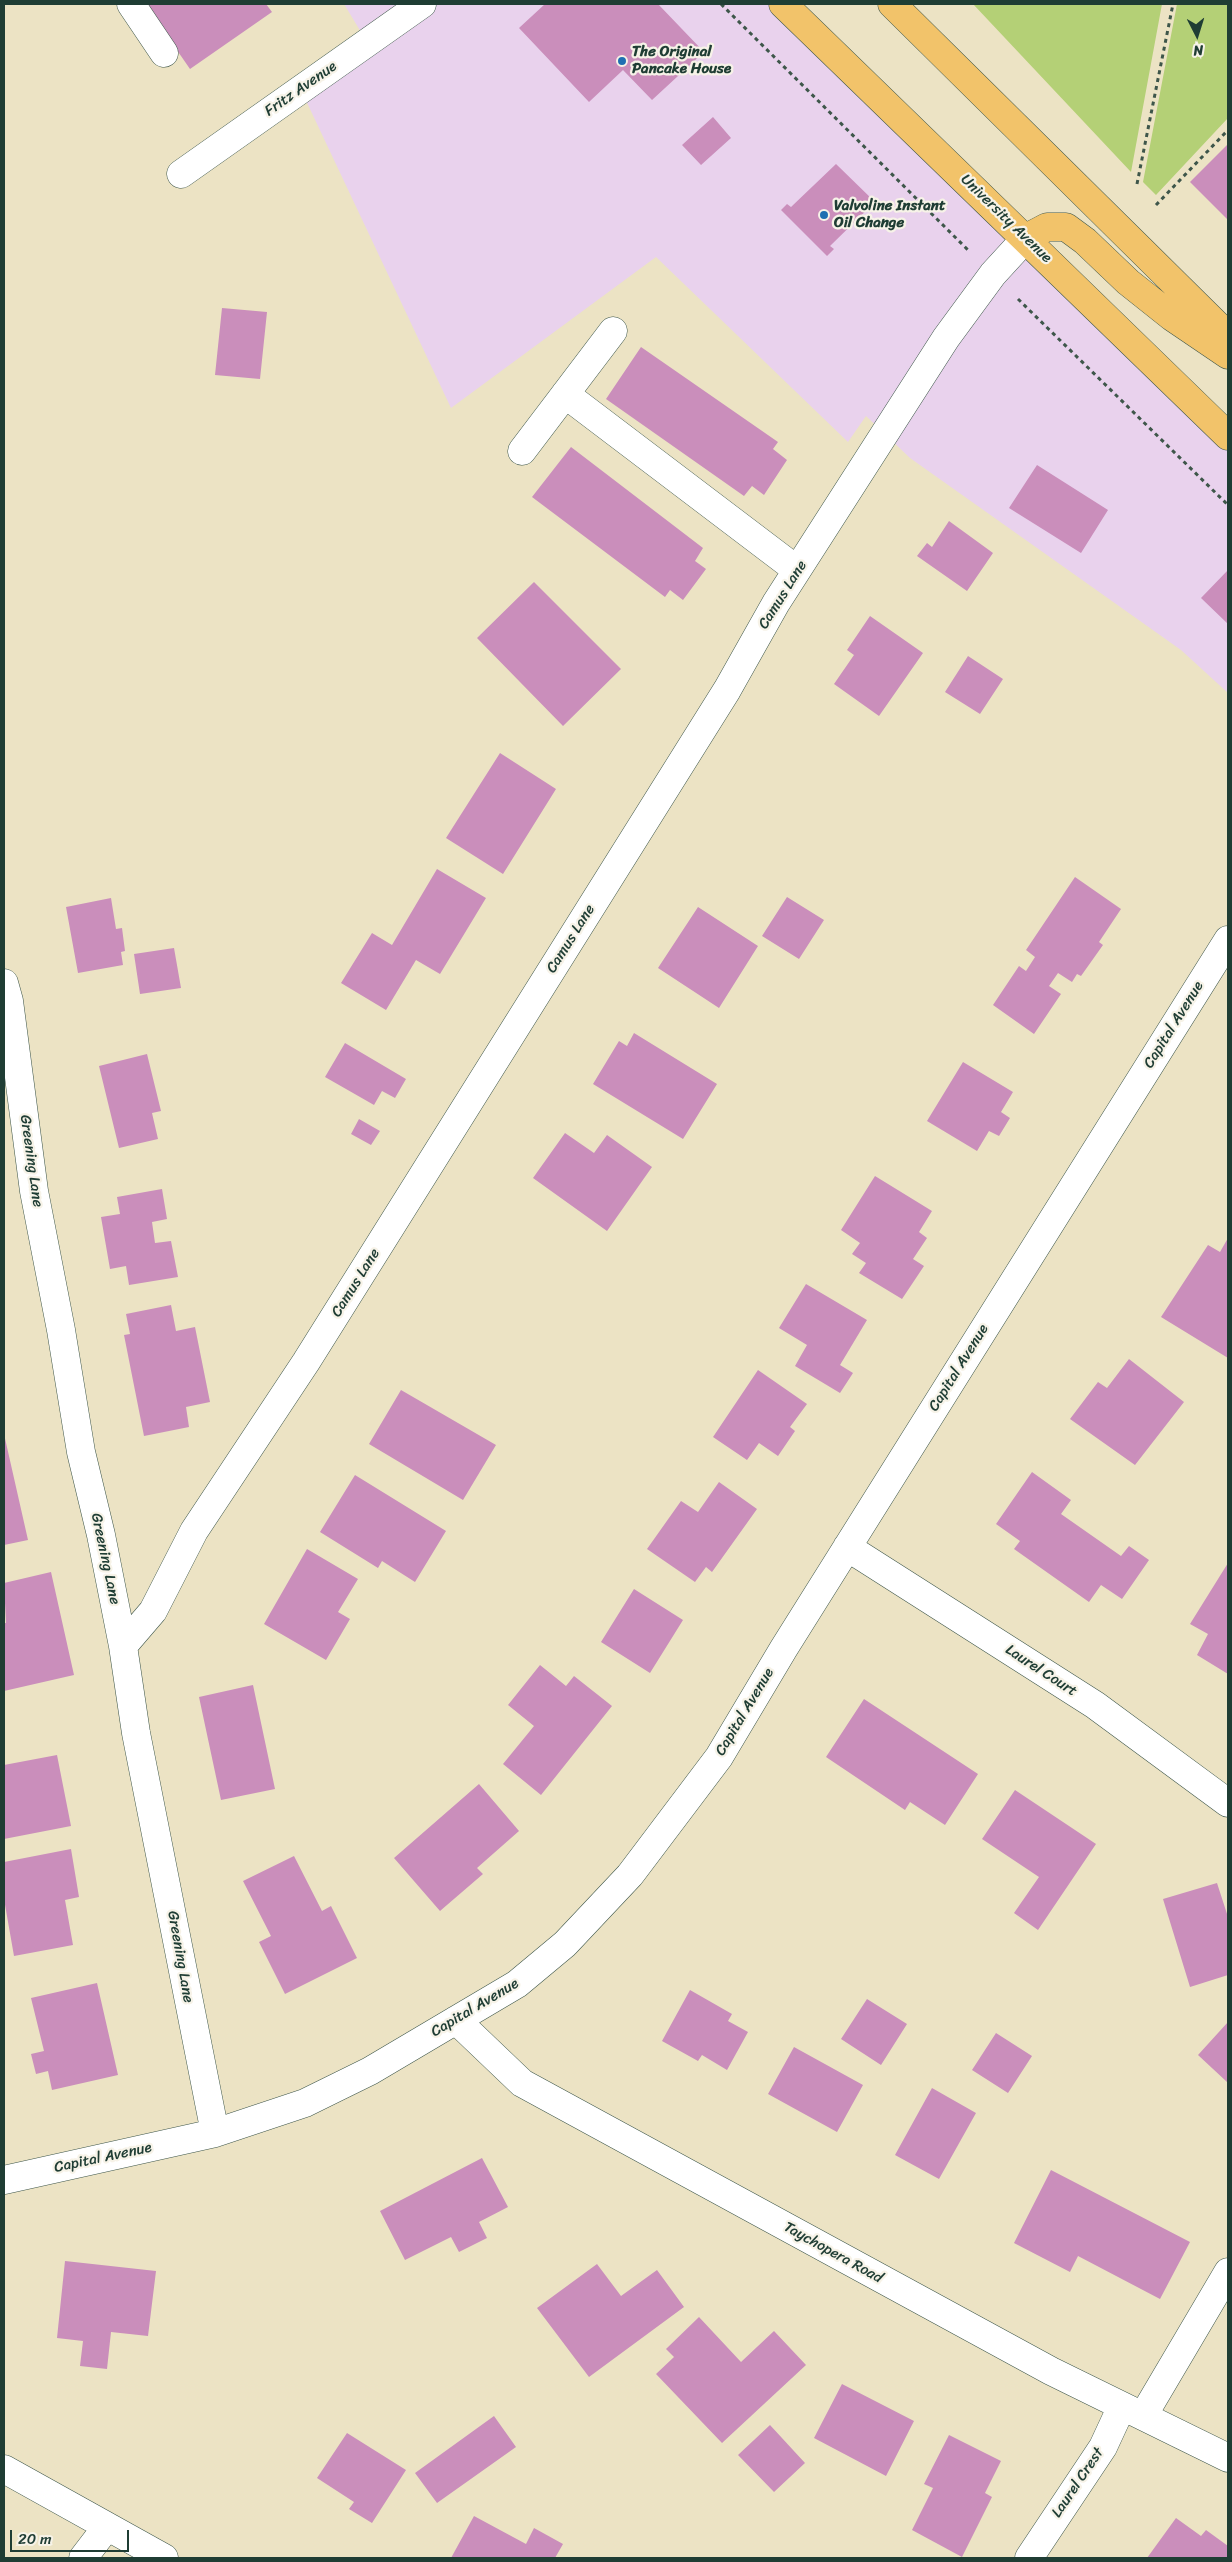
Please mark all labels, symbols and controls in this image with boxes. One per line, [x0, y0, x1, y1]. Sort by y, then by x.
north arrow [1172, 10, 1222, 60]
text: N [1192, 38, 1204, 63]
place label: The Original Pancake House [632, 43, 731, 78]
marker: The Original Pancake House [616, 55, 628, 67]
street label: Fritz Avenue [261, 58, 341, 120]
street label: University Avenue [957, 171, 1055, 267]
place label: Valvoline Instant Oil Change [834, 197, 946, 232]
marker: Valvoline Instant Oil Change [818, 209, 830, 221]
street label: Camus Lane [755, 557, 811, 633]
street label: Camus Lane [543, 901, 599, 977]
street label: Capital Avenue [1140, 978, 1208, 1072]
street label: Greening Lane [16, 1114, 46, 1208]
street label: Camus Lane [328, 1245, 384, 1321]
street label: Capital Avenue [925, 1321, 993, 1415]
street label: Greening Lane [87, 1512, 123, 1606]
street label: Laurel Court [1002, 1641, 1080, 1701]
street label: Capital Avenue [712, 1665, 778, 1759]
street label: Greening Lane [163, 1910, 197, 2004]
street label: Capital Avenue [428, 1975, 522, 2041]
street label: Capital Avenue [53, 2139, 153, 2177]
street label: Taychopera Road [780, 2218, 886, 2288]
street label: Laurel Crest [1048, 2445, 1108, 2521]
scale bar [12, 2520, 131, 2552]
text: 20 m [18, 2526, 52, 2552]

